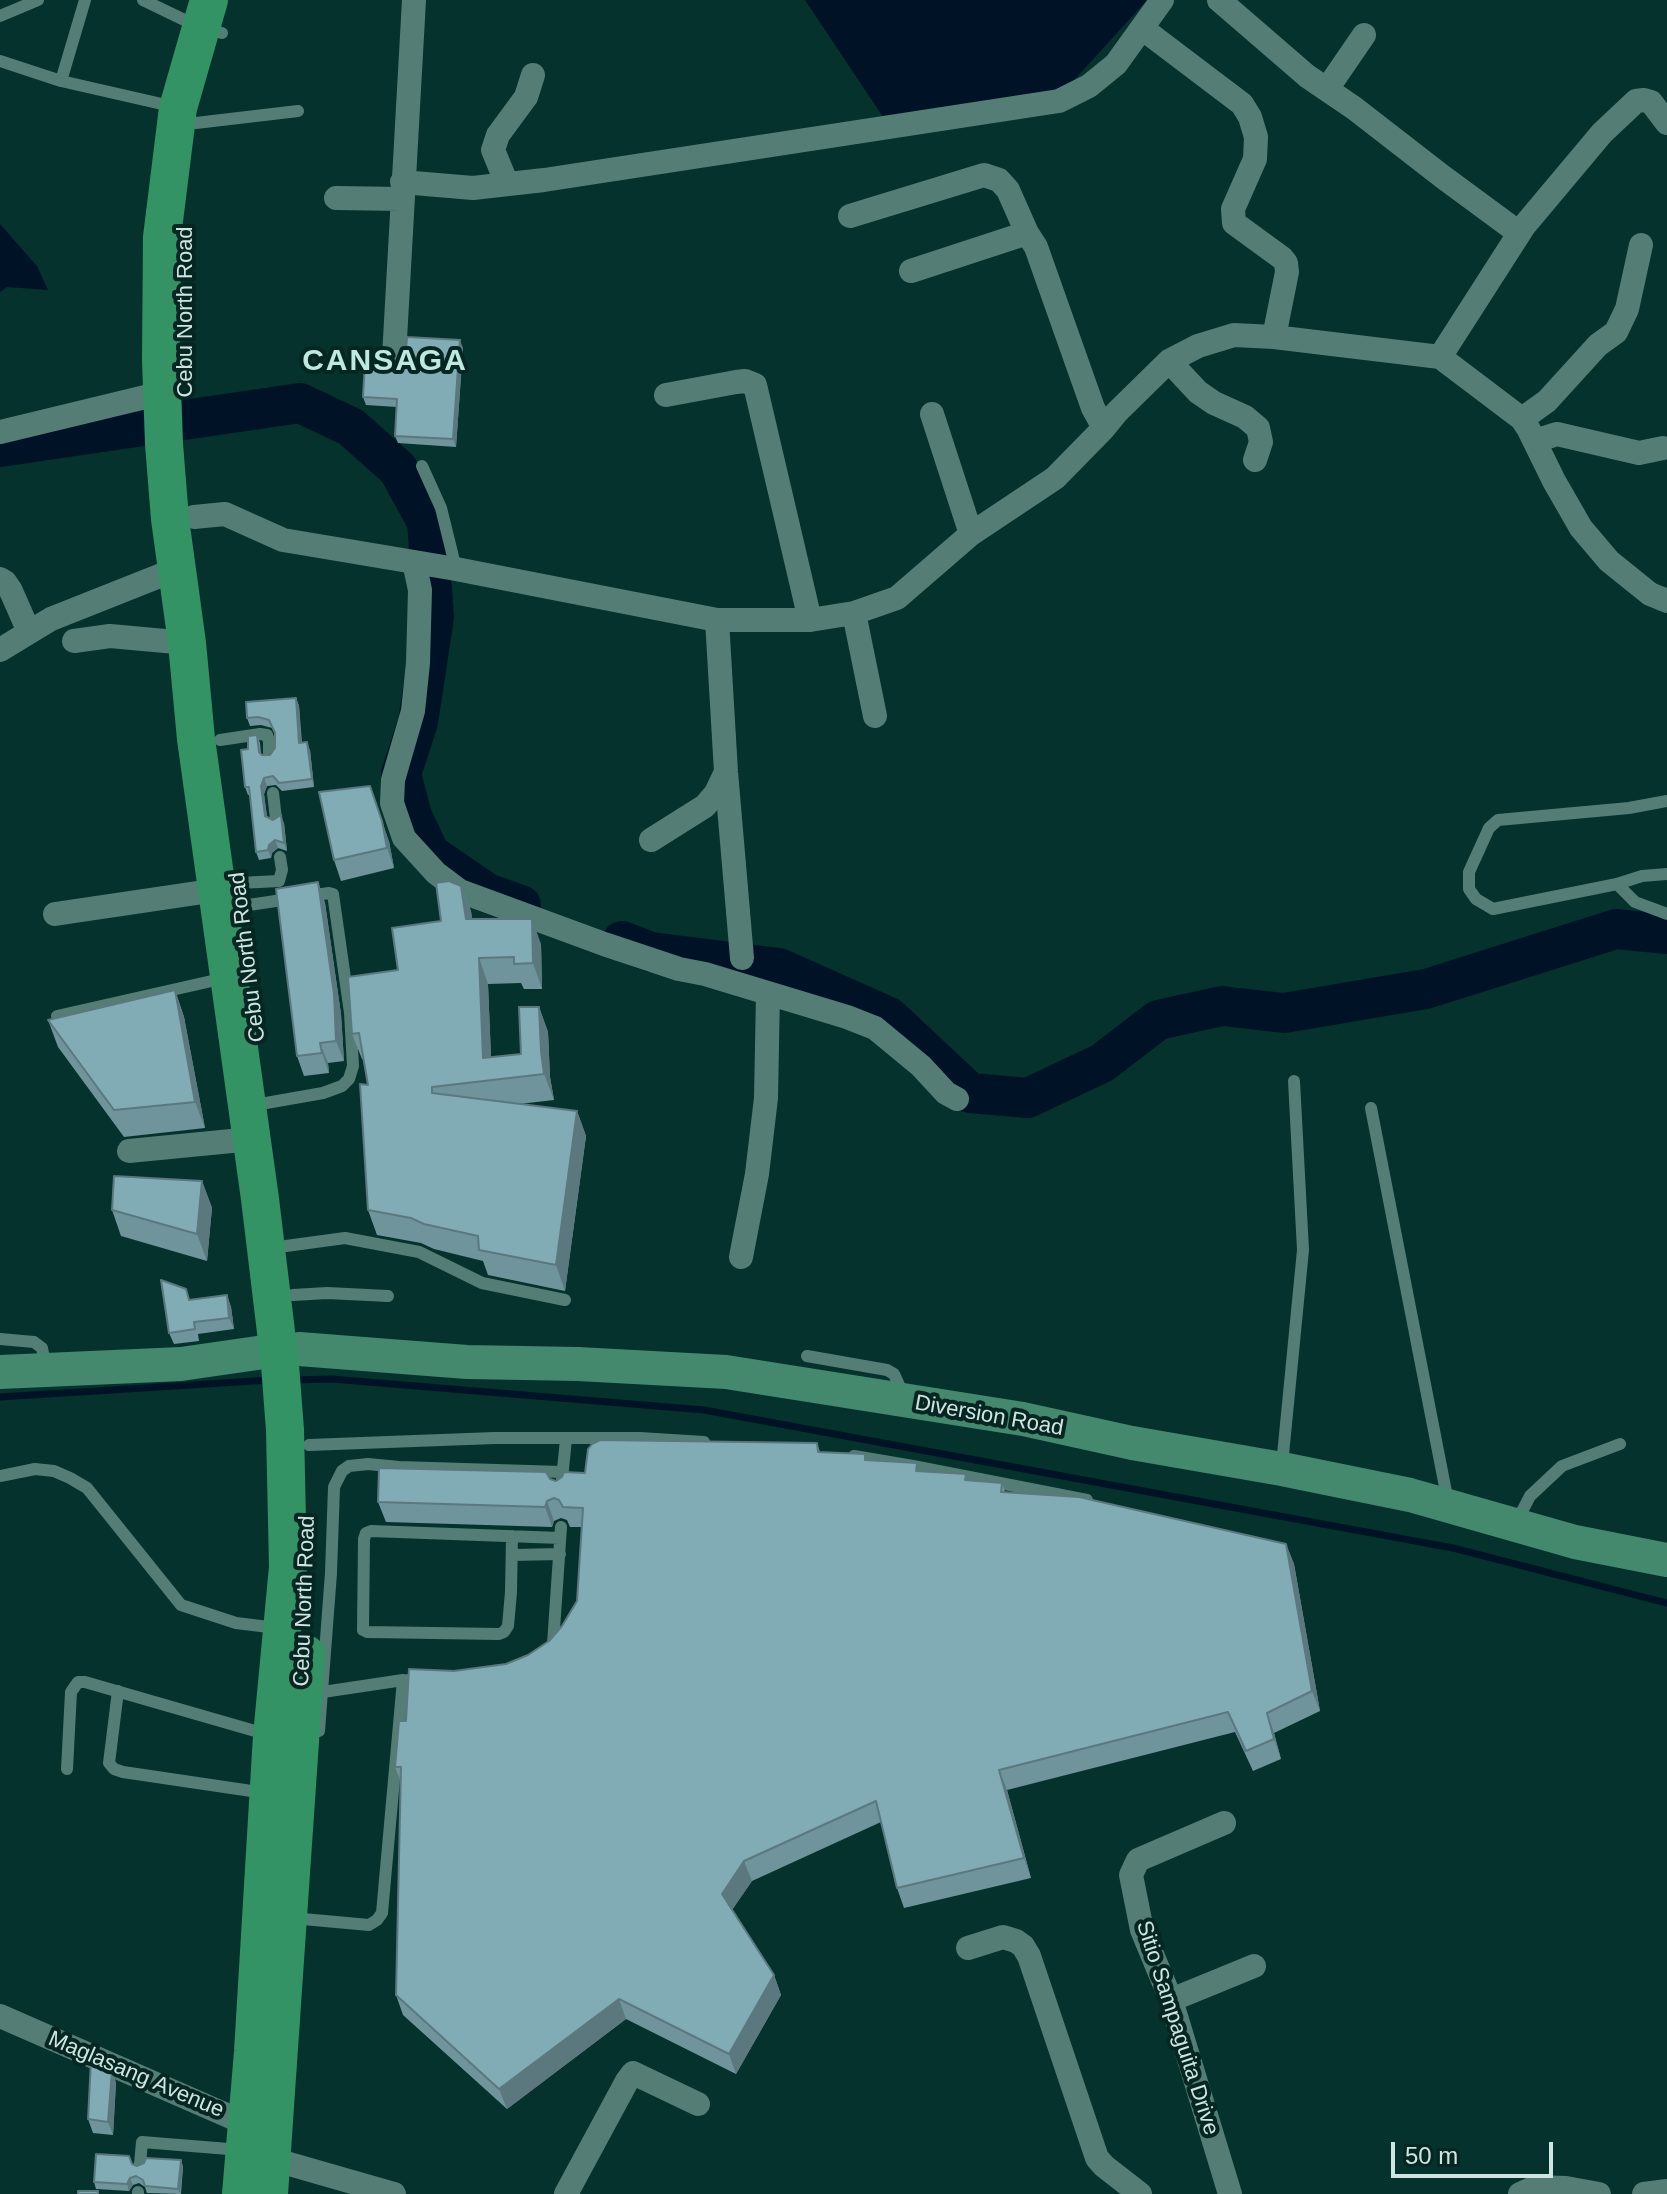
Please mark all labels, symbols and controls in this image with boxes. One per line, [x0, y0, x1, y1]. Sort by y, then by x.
street label: Cebu North Road [173, 226, 199, 398]
district label: CANSAGA [302, 344, 468, 380]
street label: Cebu North Road [224, 870, 272, 1044]
street label: Diversion Road [913, 1390, 1065, 1442]
street label: Cebu North Road [289, 1515, 321, 1687]
street label: Sitio Sampaguita Drive [1130, 1918, 1224, 2138]
street label: Maglasang Avenue [44, 2026, 228, 2124]
scale bar [1395, 2126, 1557, 2176]
text: 50 m [1405, 2142, 1458, 2169]

